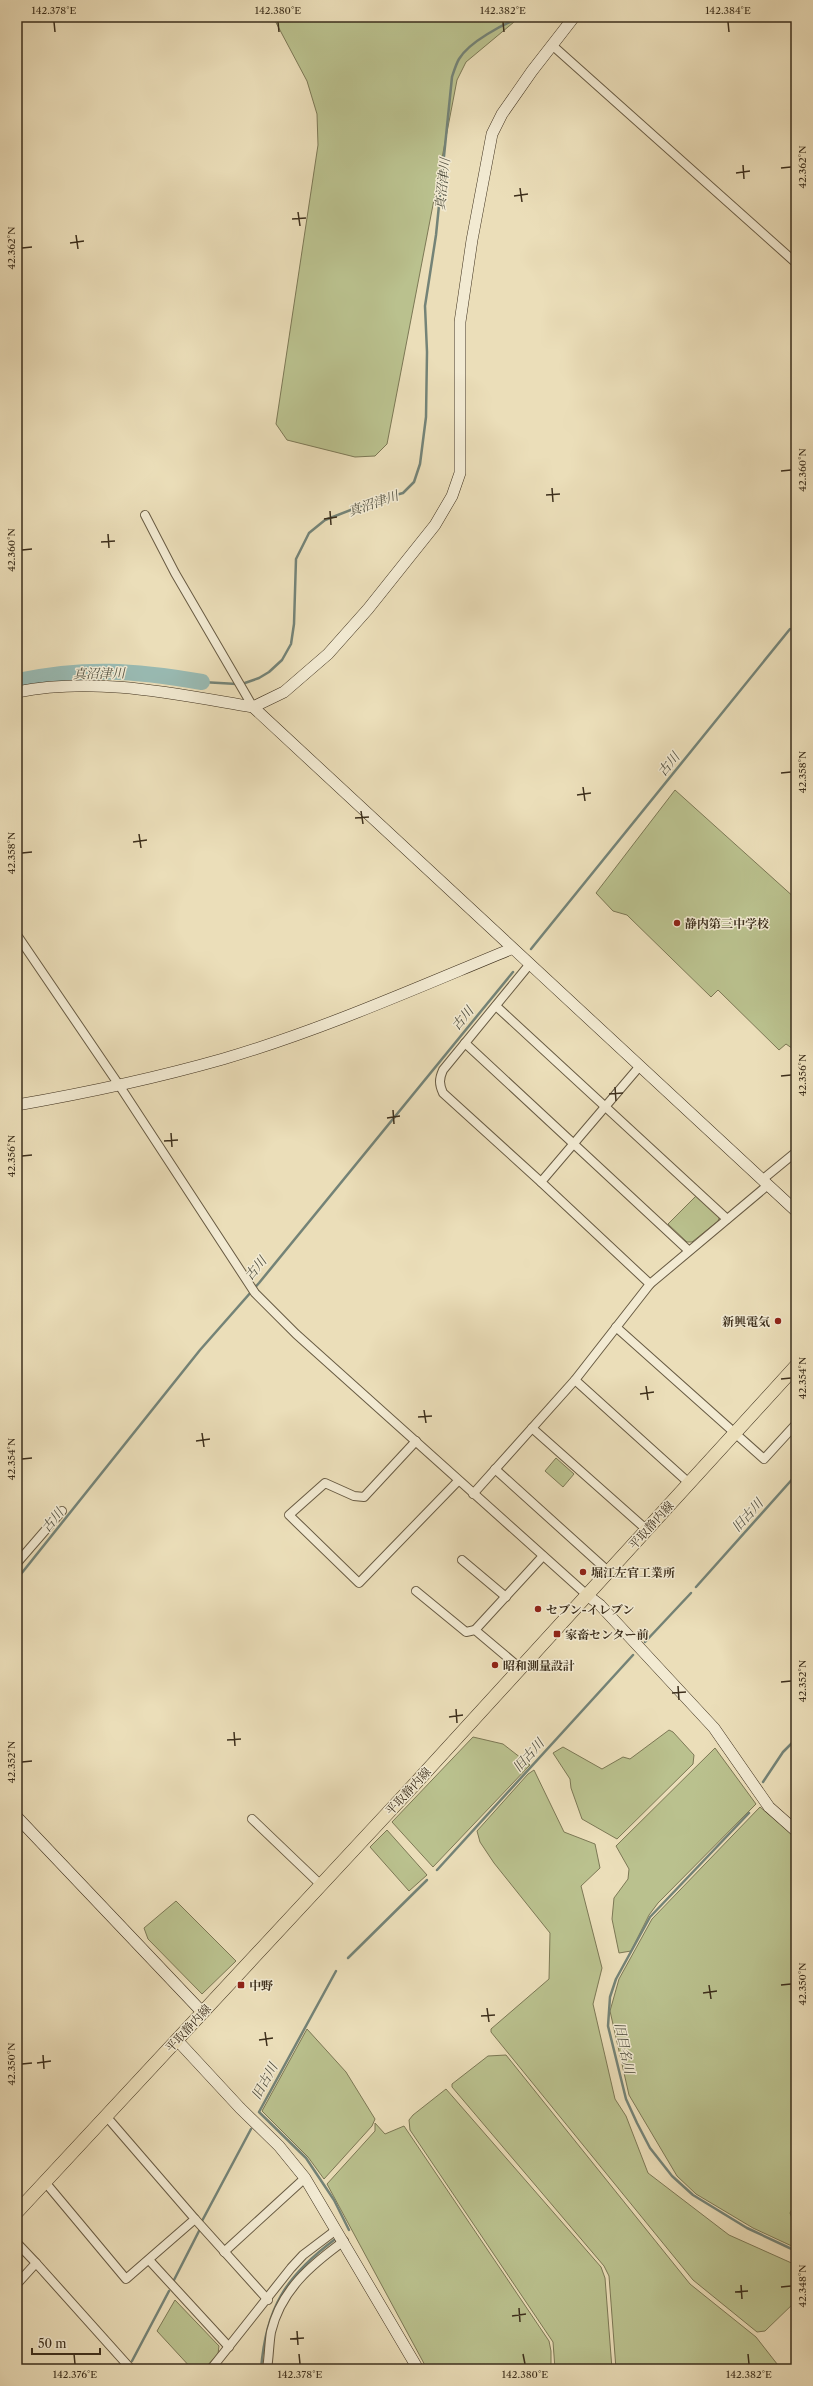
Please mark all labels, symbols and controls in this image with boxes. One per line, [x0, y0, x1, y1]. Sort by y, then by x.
text: 142.378°E [32, 4, 77, 17]
text: 142.380°E [255, 4, 301, 17]
text: 142.382°E [480, 4, 526, 17]
text: 142.384°E [705, 4, 751, 17]
text: 42.362°N [796, 146, 809, 188]
water label: 真沼津川 [431, 155, 453, 211]
text: 42.362°N [5, 227, 18, 269]
text: 42.360°N [796, 448, 809, 492]
water label: 真沼津川 [346, 486, 402, 519]
text: 42.360°N [5, 528, 18, 572]
water label: 真沼津川 [73, 665, 127, 681]
water label: 古川 [654, 747, 684, 779]
text: 42.358°N [796, 751, 809, 793]
text: 42.358°N [5, 832, 18, 874]
place label: 静内第三中学校 [685, 916, 769, 931]
marker: 静内第三中学校 [672, 918, 682, 928]
water label: 古川 [448, 1001, 478, 1033]
text: 42.356°N [796, 1054, 809, 1096]
text: 42.356°N [5, 1135, 18, 1177]
water label: 古川 [241, 1251, 271, 1283]
place label: 新興電気 [722, 1314, 770, 1329]
marker: 新興電気 [773, 1316, 783, 1326]
text: 42.354°N [796, 1357, 809, 1399]
text: 42.354°N [5, 1438, 18, 1480]
water label: 旧古川 [728, 1494, 767, 1535]
street label: 平取静内線 [625, 1498, 677, 1552]
water label: 古川 [38, 1503, 68, 1535]
place label: 堀江左官工業所 [591, 1565, 675, 1580]
marker: 堀江左官工業所 [578, 1567, 588, 1577]
place label: セブン-イレブン [546, 1602, 634, 1617]
marker: セブン-イレブン [533, 1604, 543, 1614]
place label: 家畜センター前 [565, 1627, 649, 1642]
marker: 家畜センター前 [552, 1629, 562, 1639]
place label: 昭和測量設計 [503, 1658, 575, 1673]
marker: 昭和測量設計 [490, 1660, 500, 1670]
text: 42.352°N [796, 1660, 809, 1702]
water label: 旧古川 [509, 1734, 548, 1775]
text: 42.352°N [5, 1741, 18, 1783]
street label: 平取静内線 [382, 1764, 434, 1818]
text: 42.350°N [796, 1962, 809, 2006]
place label: 中野 [249, 1978, 273, 1993]
marker: 中野 [236, 1980, 246, 1990]
street label: 平取静内線 [162, 2001, 214, 2055]
water label: 旧目名川 [612, 2021, 639, 2077]
text: 42.350°N [5, 2042, 18, 2086]
water label: 旧古川 [248, 2058, 281, 2102]
text: 42.348°N [796, 2265, 809, 2307]
scale bar [32, 2330, 100, 2356]
text: 50 m [38, 2336, 67, 2351]
text: 142.376°E [53, 2368, 97, 2381]
text: 142.378°E [278, 2368, 323, 2381]
text: 142.380°E [502, 2368, 548, 2381]
text: 142.382°E [726, 2368, 772, 2381]

